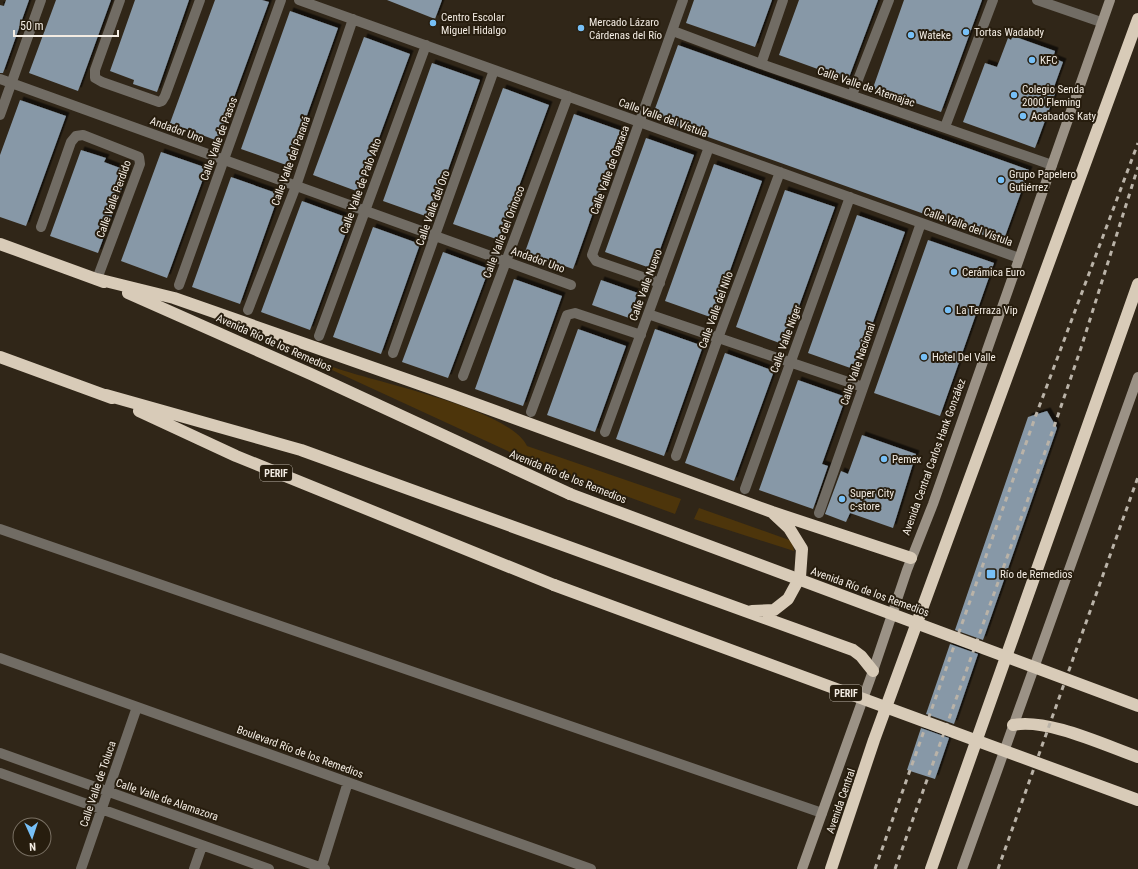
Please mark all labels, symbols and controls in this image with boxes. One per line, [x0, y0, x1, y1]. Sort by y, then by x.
place label: Centro Escolar Miguel Hidalgo [441, 11, 507, 37]
scale bar [14, 12, 118, 38]
place label: Mercado Lázaro Cárdenas del Río [589, 16, 663, 42]
marker: Centro Escolar Miguel Hidalgo [428, 18, 438, 28]
text: 50 m [20, 19, 44, 33]
marker: Mercado Lázaro Cárdenas del Río [576, 23, 586, 33]
place label: Tortas Wadabdy [974, 26, 1044, 39]
marker: Tortas Wadabdy [961, 27, 971, 37]
place label: Wateke [919, 29, 951, 42]
marker: Wateke [906, 30, 916, 40]
place label: KFC [1040, 54, 1058, 67]
marker: KFC [1027, 55, 1037, 65]
street label: Calle Valle de Atemajac [816, 64, 916, 110]
place label: Colegio Senda 2000 Fleming [1022, 83, 1084, 109]
marker: Colegio Senda 2000 Fleming [1009, 90, 1019, 100]
street label: Calle Valle de Pasos [198, 95, 240, 183]
street label: Calle Valle del Vístula [617, 96, 709, 140]
place label: Acabados Katy [1031, 110, 1096, 123]
marker: Acabados Katy [1018, 111, 1028, 121]
street label: Andador Uno [148, 114, 206, 146]
street label: Calle Valle del Paraná [269, 115, 313, 207]
street label: Calle Valle de Oaxaca [588, 124, 632, 216]
street label: Calle Valle de Palo Alto [338, 136, 384, 236]
street label: Calle Valle Perdido [94, 158, 134, 240]
street label: Calle Valle del Oro [413, 168, 453, 247]
place label: Grupo Papelero Gutiérrez [1009, 168, 1076, 194]
marker: Grupo Papelero Gutiérrez [996, 175, 1006, 185]
street label: Calle Valle del Orinoco [480, 184, 528, 280]
street label: Calle Valle del Vístula [922, 205, 1014, 249]
street label: Andador Uno [509, 244, 567, 276]
street label: Calle Valle Nuevo [627, 247, 665, 323]
place label: Cerámica Euro [962, 266, 1025, 279]
marker: Cerámica Euro [949, 267, 959, 277]
street label: Calle Valle del Nilo [696, 269, 736, 350]
street label: Calle Valle Níger [768, 303, 805, 375]
place label: La Terraza Vip [956, 304, 1018, 317]
marker: La Terraza Vip [943, 305, 953, 315]
street label: Avenida Río de los Remedios [214, 312, 334, 374]
street label: Calle Valle Nacional [838, 321, 878, 407]
place label: Hotel Del Valle [932, 351, 996, 364]
marker: Hotel Del Valle [919, 352, 929, 362]
street label: Avenida Central Carlos Hank González [900, 377, 969, 537]
street label: Avenida Río de los Remedios [508, 448, 628, 506]
place label: Pemex [892, 453, 922, 466]
marker: Pemex [879, 454, 889, 464]
road number: PERIF [260, 465, 292, 481]
place label: Super City c-store [850, 487, 894, 513]
marker: Super City c-store [837, 494, 847, 504]
street label: Avenida Río de los Remedios [809, 564, 931, 620]
marker: Río de Remedios [985, 568, 997, 580]
place label: Río de Remedios [1000, 568, 1073, 581]
road number: PERIF [830, 685, 862, 701]
street label: Boulevard Río de los Remedios [235, 723, 365, 781]
street label: Calle Valle de Toluca [77, 739, 119, 829]
street label: Avenida Central [824, 767, 858, 835]
street label: Calle Valle de Alamazora [114, 776, 220, 824]
north arrow [12, 817, 52, 857]
text: N [29, 840, 36, 853]

